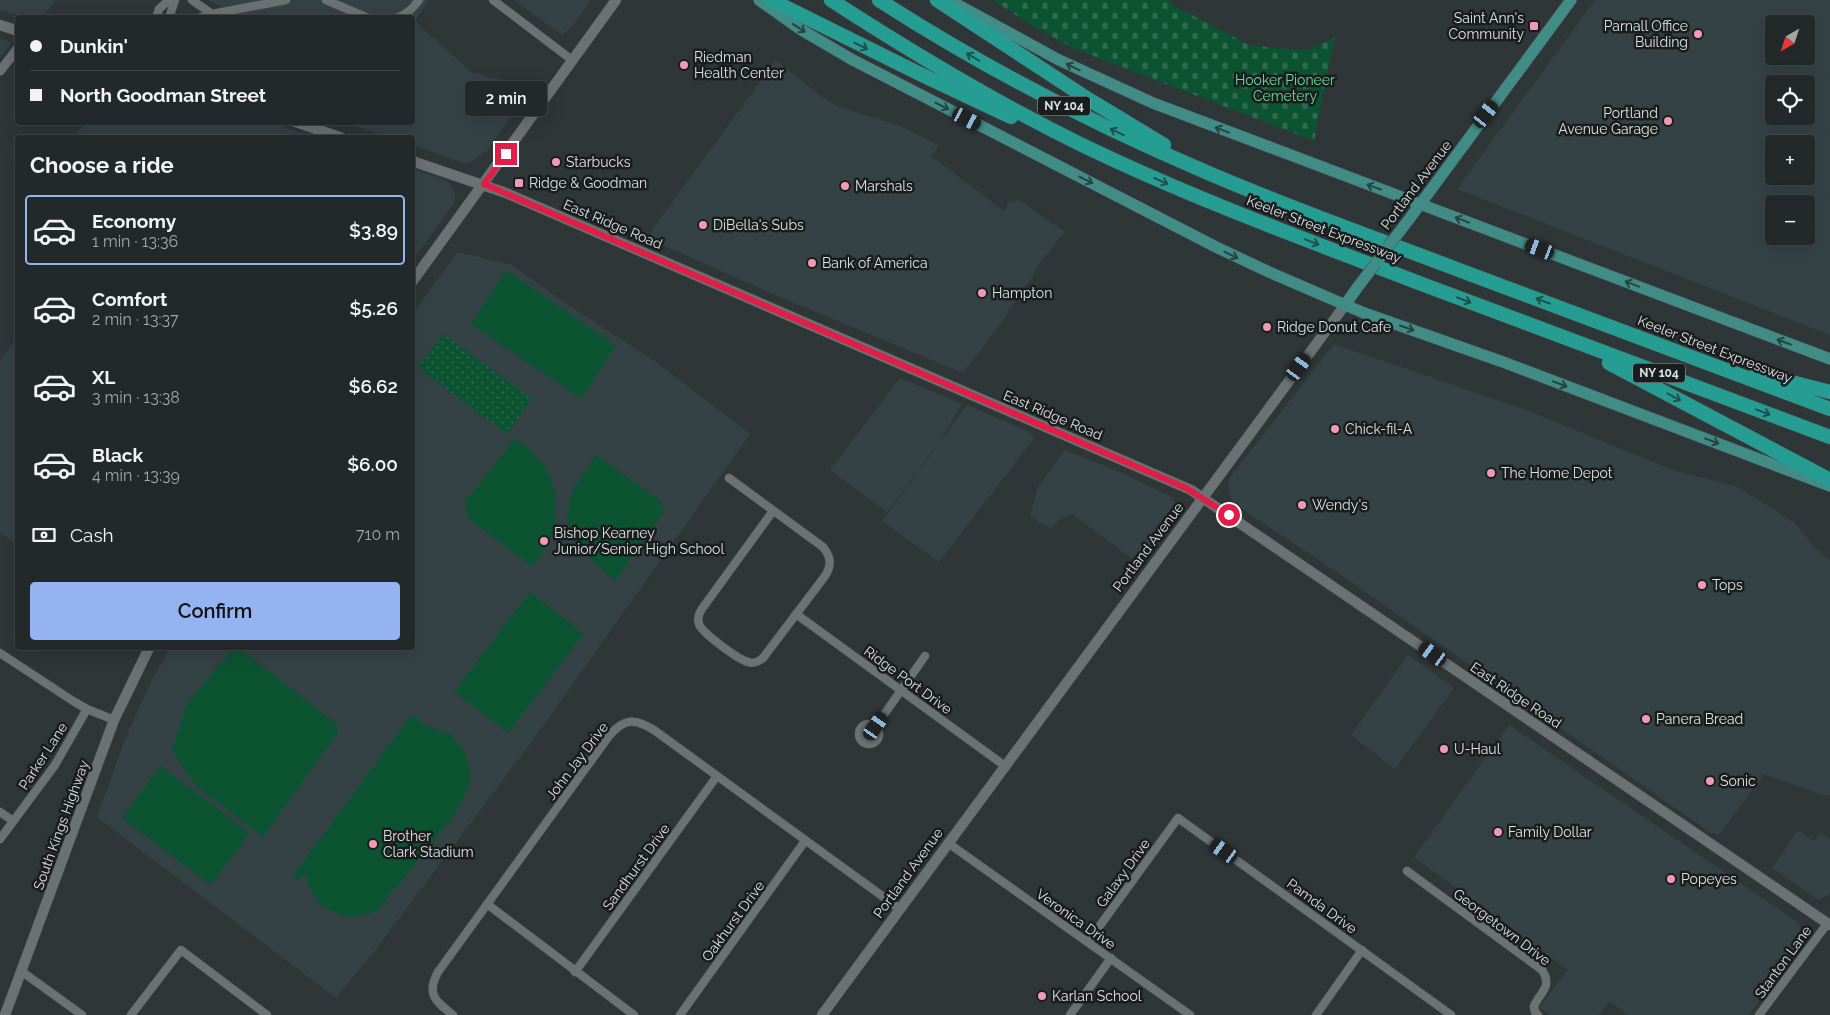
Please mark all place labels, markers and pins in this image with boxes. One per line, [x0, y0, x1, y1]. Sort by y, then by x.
place label: Saint Ann's Community [1449, 10, 1524, 42]
place label: Parnall Office Building [1604, 18, 1688, 50]
marker: Saint Ann's Community [1528, 20, 1540, 32]
marker: Parnall Office Building [1692, 28, 1704, 40]
place label: Riedman Health Center [694, 49, 784, 81]
marker: Riedman Health Center [678, 59, 690, 71]
place label: Portland Avenue Garage [1558, 105, 1658, 137]
marker: Portland Avenue Garage [1662, 115, 1674, 127]
place label: Starbucks [566, 154, 631, 170]
marker: Starbucks [550, 156, 562, 168]
place label: Ridge & Goodman [529, 175, 647, 191]
marker: Ridge & Goodman [513, 177, 525, 189]
place label: Marshals [855, 178, 913, 194]
marker: Marshals [839, 180, 851, 192]
place label: DiBella's Subs [713, 217, 804, 233]
marker: DiBella's Subs [697, 219, 709, 231]
place label: Bank of America [822, 255, 928, 271]
marker: Bank of America [806, 257, 818, 269]
place label: Hampton [992, 285, 1052, 301]
marker: Hampton [976, 287, 988, 299]
place label: Ridge Donut Cafe [1277, 319, 1391, 335]
marker: Ridge Donut Cafe [1261, 321, 1273, 333]
place label: Chick-fil-A [1345, 421, 1413, 437]
marker: Chick-fil-A [1329, 423, 1341, 435]
place label: The Home Depot [1501, 465, 1613, 481]
marker: The Home Depot [1485, 467, 1497, 479]
place label: Wendy's [1312, 497, 1368, 513]
marker: Wendy's [1296, 499, 1308, 511]
place label: Bishop Kearney Junior/Senior High School [554, 525, 724, 557]
marker: Bishop Kearney Junior/Senior High School [538, 535, 550, 547]
place label: Tops [1712, 577, 1743, 593]
marker: Tops [1696, 579, 1708, 591]
place label: Panera Bread [1656, 711, 1743, 727]
marker: Panera Bread [1640, 713, 1652, 725]
place label: U-Haul [1454, 741, 1501, 757]
marker: U-Haul [1438, 743, 1450, 755]
place label: Sonic [1720, 773, 1756, 789]
marker: Sonic [1704, 775, 1716, 787]
place label: Family Dollar [1508, 824, 1592, 840]
marker: Family Dollar [1492, 826, 1504, 838]
place label: Brother Clark Stadium [383, 828, 474, 860]
marker: Brother Clark Stadium [367, 838, 379, 850]
place label: Popeyes [1681, 871, 1737, 887]
marker: Popeyes [1665, 873, 1677, 885]
place label: Karlan School [1052, 988, 1142, 1004]
marker: Karlan School [1036, 990, 1048, 1002]

